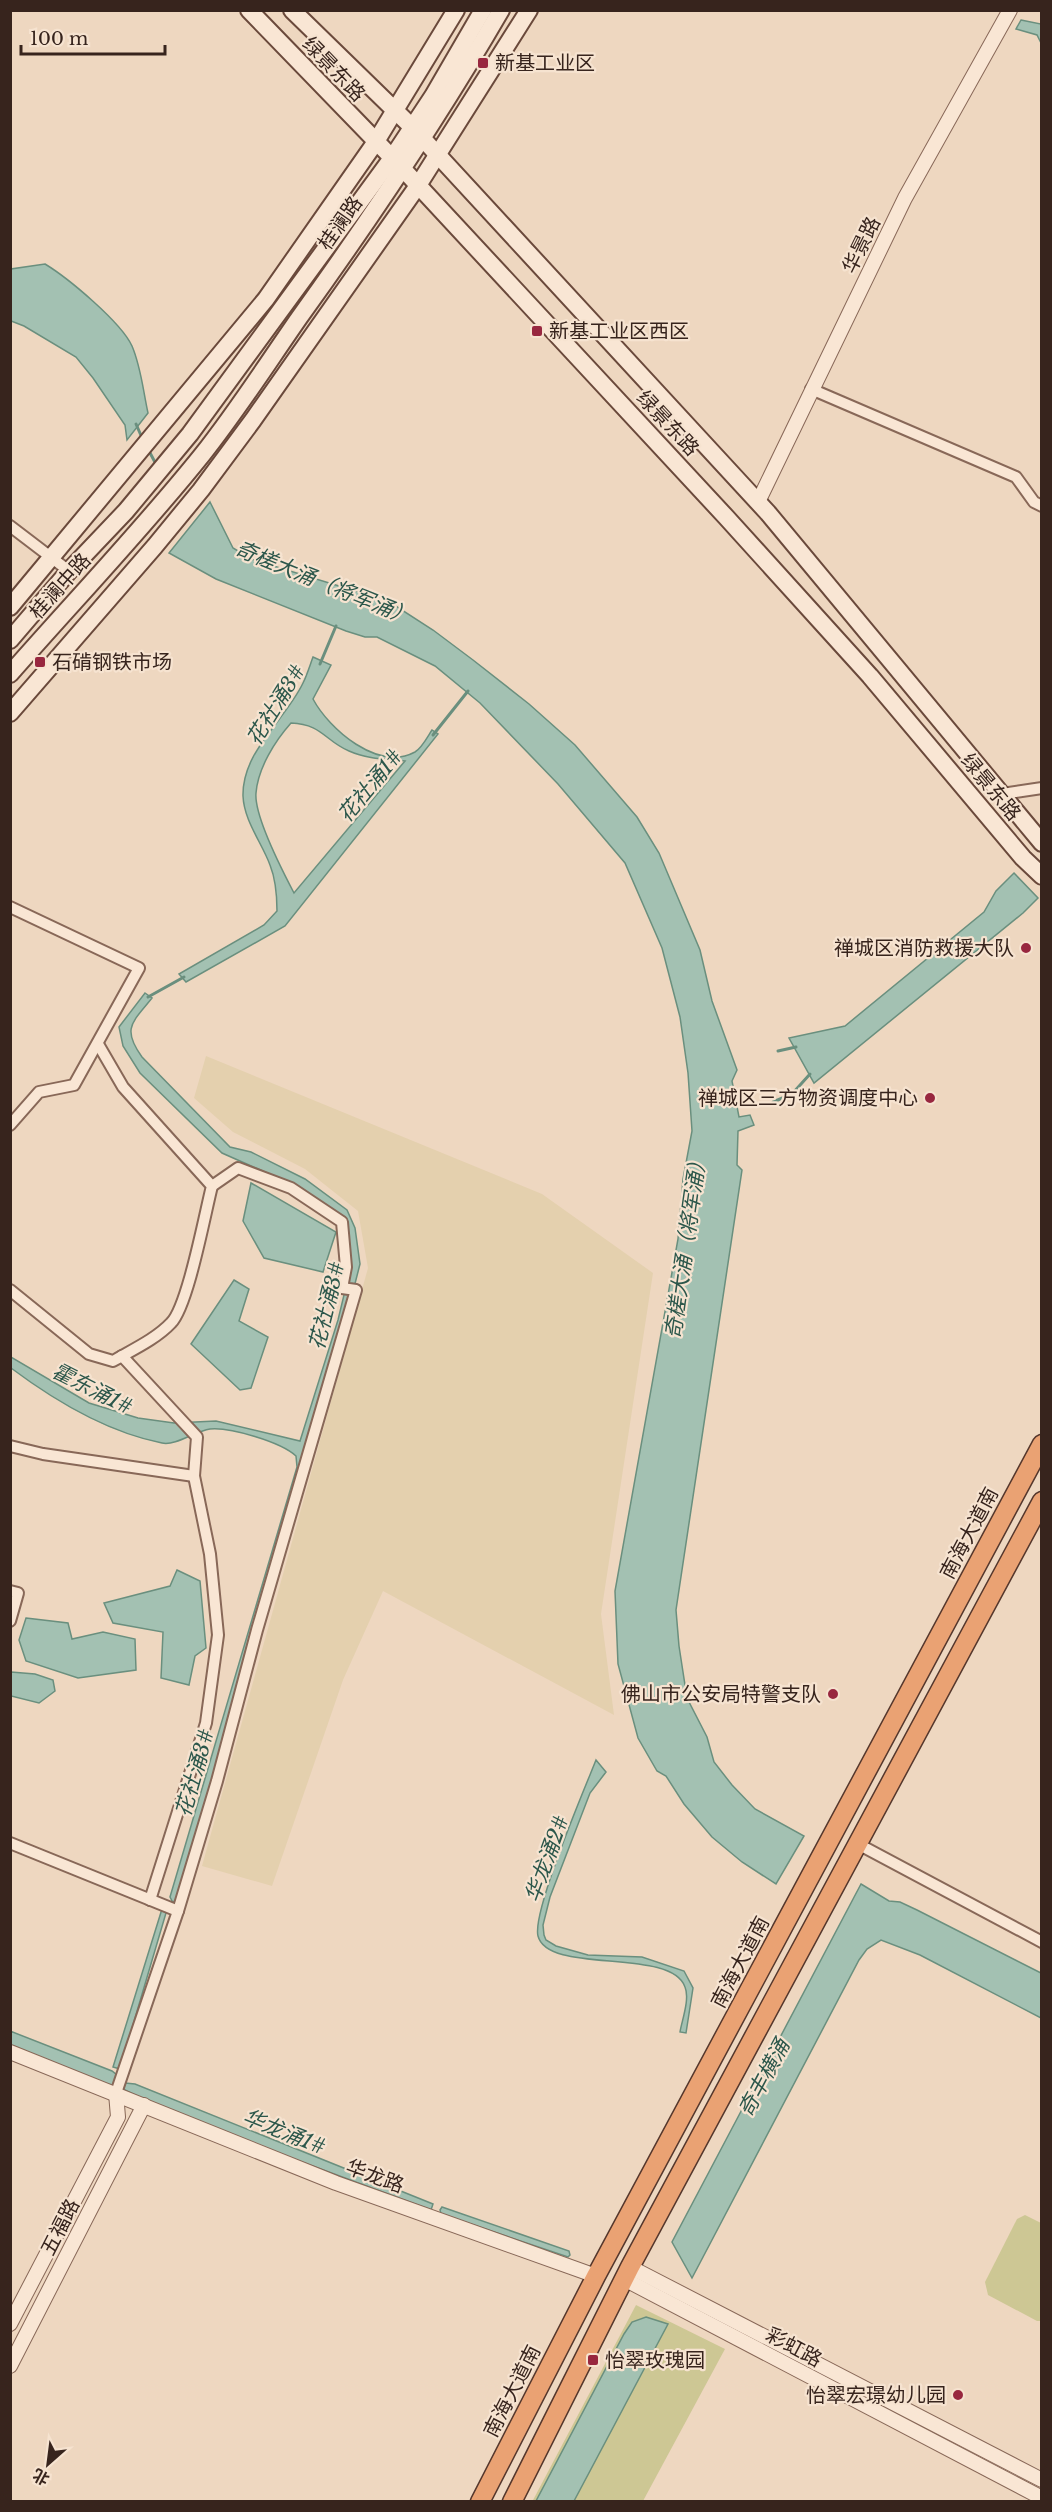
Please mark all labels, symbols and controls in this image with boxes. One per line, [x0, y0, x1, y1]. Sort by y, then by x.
scale bar [21, 18, 165, 56]
text: 100 m [30, 28, 88, 50]
street label: 绿景东路 [298, 32, 370, 106]
place label: 新基工业区 [495, 51, 595, 75]
marker: 新基工业区 [476, 56, 490, 70]
street label: 桂澜路 [313, 192, 367, 254]
street label: 华景路 [837, 213, 885, 277]
place label: 新基工业区西区 [549, 319, 689, 343]
marker: 新基工业区西区 [530, 324, 544, 338]
street label: 绿景东路 [632, 386, 704, 460]
water label: 奇槎大涌（将军涌） [232, 536, 416, 630]
street label: 桂澜中路 [24, 548, 96, 624]
place label: 石𬒔钢铁市场 [52, 650, 172, 674]
marker: 石𬒔钢铁市场 [33, 655, 47, 669]
water label: 花社涌3# [241, 660, 311, 750]
water label: 花社涌1# [332, 744, 408, 828]
street label: 绿景东路 [956, 749, 1026, 825]
place label: 禅城区消防救援大队 [834, 936, 1014, 960]
marker: 禅城区消防救援大队 [1019, 941, 1033, 955]
place label: 禅城区三方物资调度中心 [698, 1086, 918, 1110]
marker: 禅城区三方物资调度中心 [923, 1091, 937, 1105]
water label: 奇槎大涌（将军涌） [660, 1150, 712, 1340]
water label: 花社涌3# [303, 1259, 351, 1353]
water label: 霍东涌1# [47, 1358, 137, 1420]
street label: 南海大道南 [935, 1483, 1003, 1583]
place label: 佛山市公安局特警支队 [621, 1682, 821, 1706]
marker: 佛山市公安局特警支队 [826, 1687, 840, 1701]
water label: 花社涌3# [170, 1726, 220, 1820]
water label: 华龙涌2# [519, 1812, 575, 1906]
street label: 南海大道南 [706, 1912, 774, 2012]
water label: 奇丰横涌 [733, 2033, 796, 2121]
water label: 华龙涌1# [239, 2104, 329, 2160]
street label: 华龙路 [343, 2154, 407, 2198]
street label: 五福路 [36, 2195, 84, 2259]
street label: 彩虹路 [762, 2322, 826, 2372]
street label: 南海大道南 [479, 2341, 545, 2441]
place label: 怡翠玫瑰园 [605, 2348, 705, 2372]
marker: 怡翠玫瑰园 [586, 2353, 600, 2367]
place label: 怡翠宏璟幼儿园 [806, 2383, 946, 2407]
marker: 怡翠宏璟幼儿园 [951, 2388, 965, 2402]
north arrow [18, 2434, 78, 2494]
text: 北 [29, 2465, 53, 2490]

